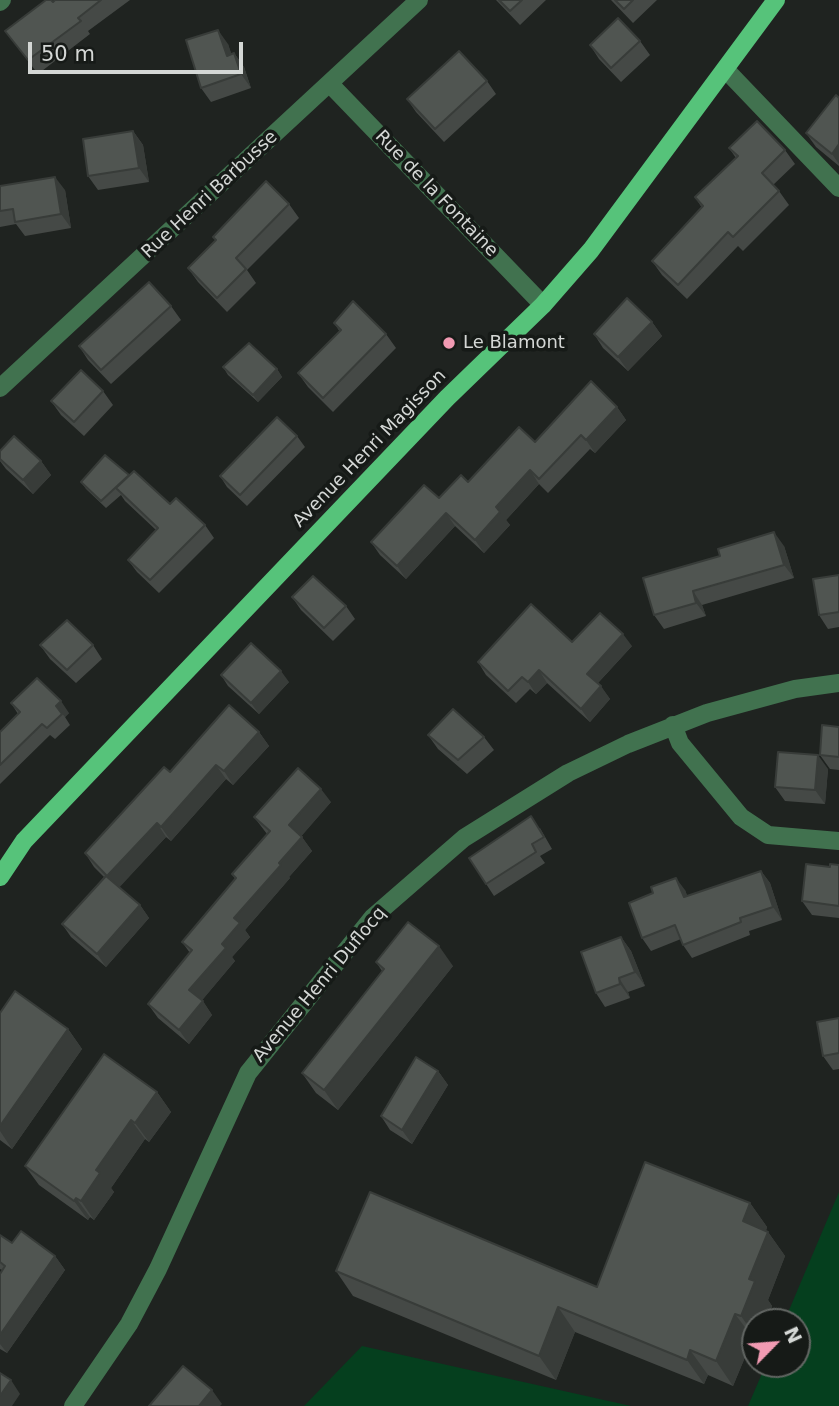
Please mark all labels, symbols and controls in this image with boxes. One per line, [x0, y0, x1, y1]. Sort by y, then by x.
scale bar [32, 28, 247, 72]
text: 50 m [41, 42, 95, 66]
street label: Rue de la Fontaine [370, 126, 502, 262]
street label: Rue Henri Barbusse [138, 127, 282, 263]
place label: Le Blamont [463, 332, 565, 354]
marker: Le Blamont [441, 335, 457, 351]
street label: Avenue Henri Magisson [289, 366, 451, 532]
street label: Avenue Henri Duflocq [249, 903, 391, 1067]
north arrow [741, 1308, 811, 1378]
text: N [780, 1323, 807, 1347]

